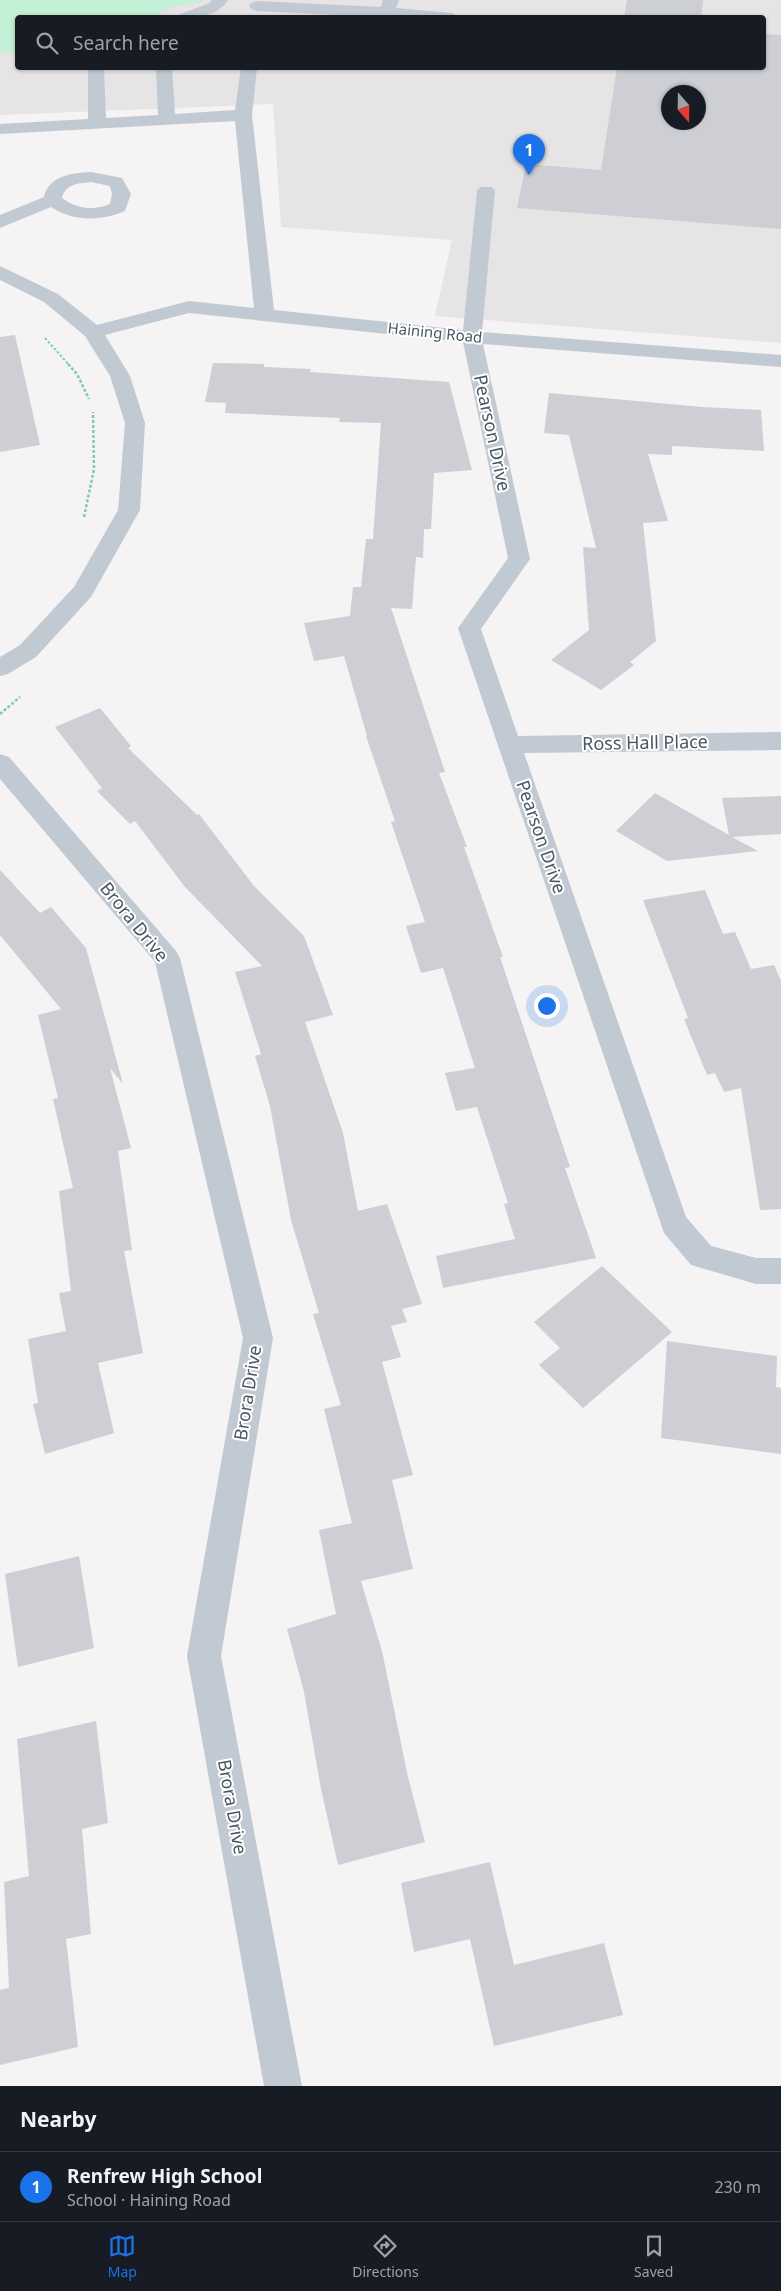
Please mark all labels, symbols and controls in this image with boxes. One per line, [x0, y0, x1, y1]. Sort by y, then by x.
search box [15, 15, 766, 70]
icon: search [33, 29, 61, 57]
text: Search here [73, 30, 179, 56]
north arrow [661, 85, 706, 130]
pin: 1 [513, 134, 545, 175]
street label: Haining Road [387, 317, 483, 347]
street label: Pearson Drive [469, 372, 517, 493]
street label: Ross Hall Place [582, 729, 708, 755]
street label: Pearson Drive [511, 777, 573, 897]
street label: Brora Drive [95, 877, 174, 966]
your location [534, 993, 560, 1019]
street label: Brora Drive [228, 1344, 266, 1442]
street label: Brora Drive [213, 1757, 253, 1856]
text: Nearby [20, 2105, 96, 2133]
text: Renfrew High School [67, 2163, 262, 2189]
text: 1 [31, 2176, 41, 2198]
text: 230 m [714, 2176, 761, 2198]
text: School · Haining Road [67, 2189, 231, 2211]
tab: Map [108, 2232, 137, 2281]
tab: Directions [352, 2232, 419, 2281]
tab: Saved [634, 2232, 673, 2281]

